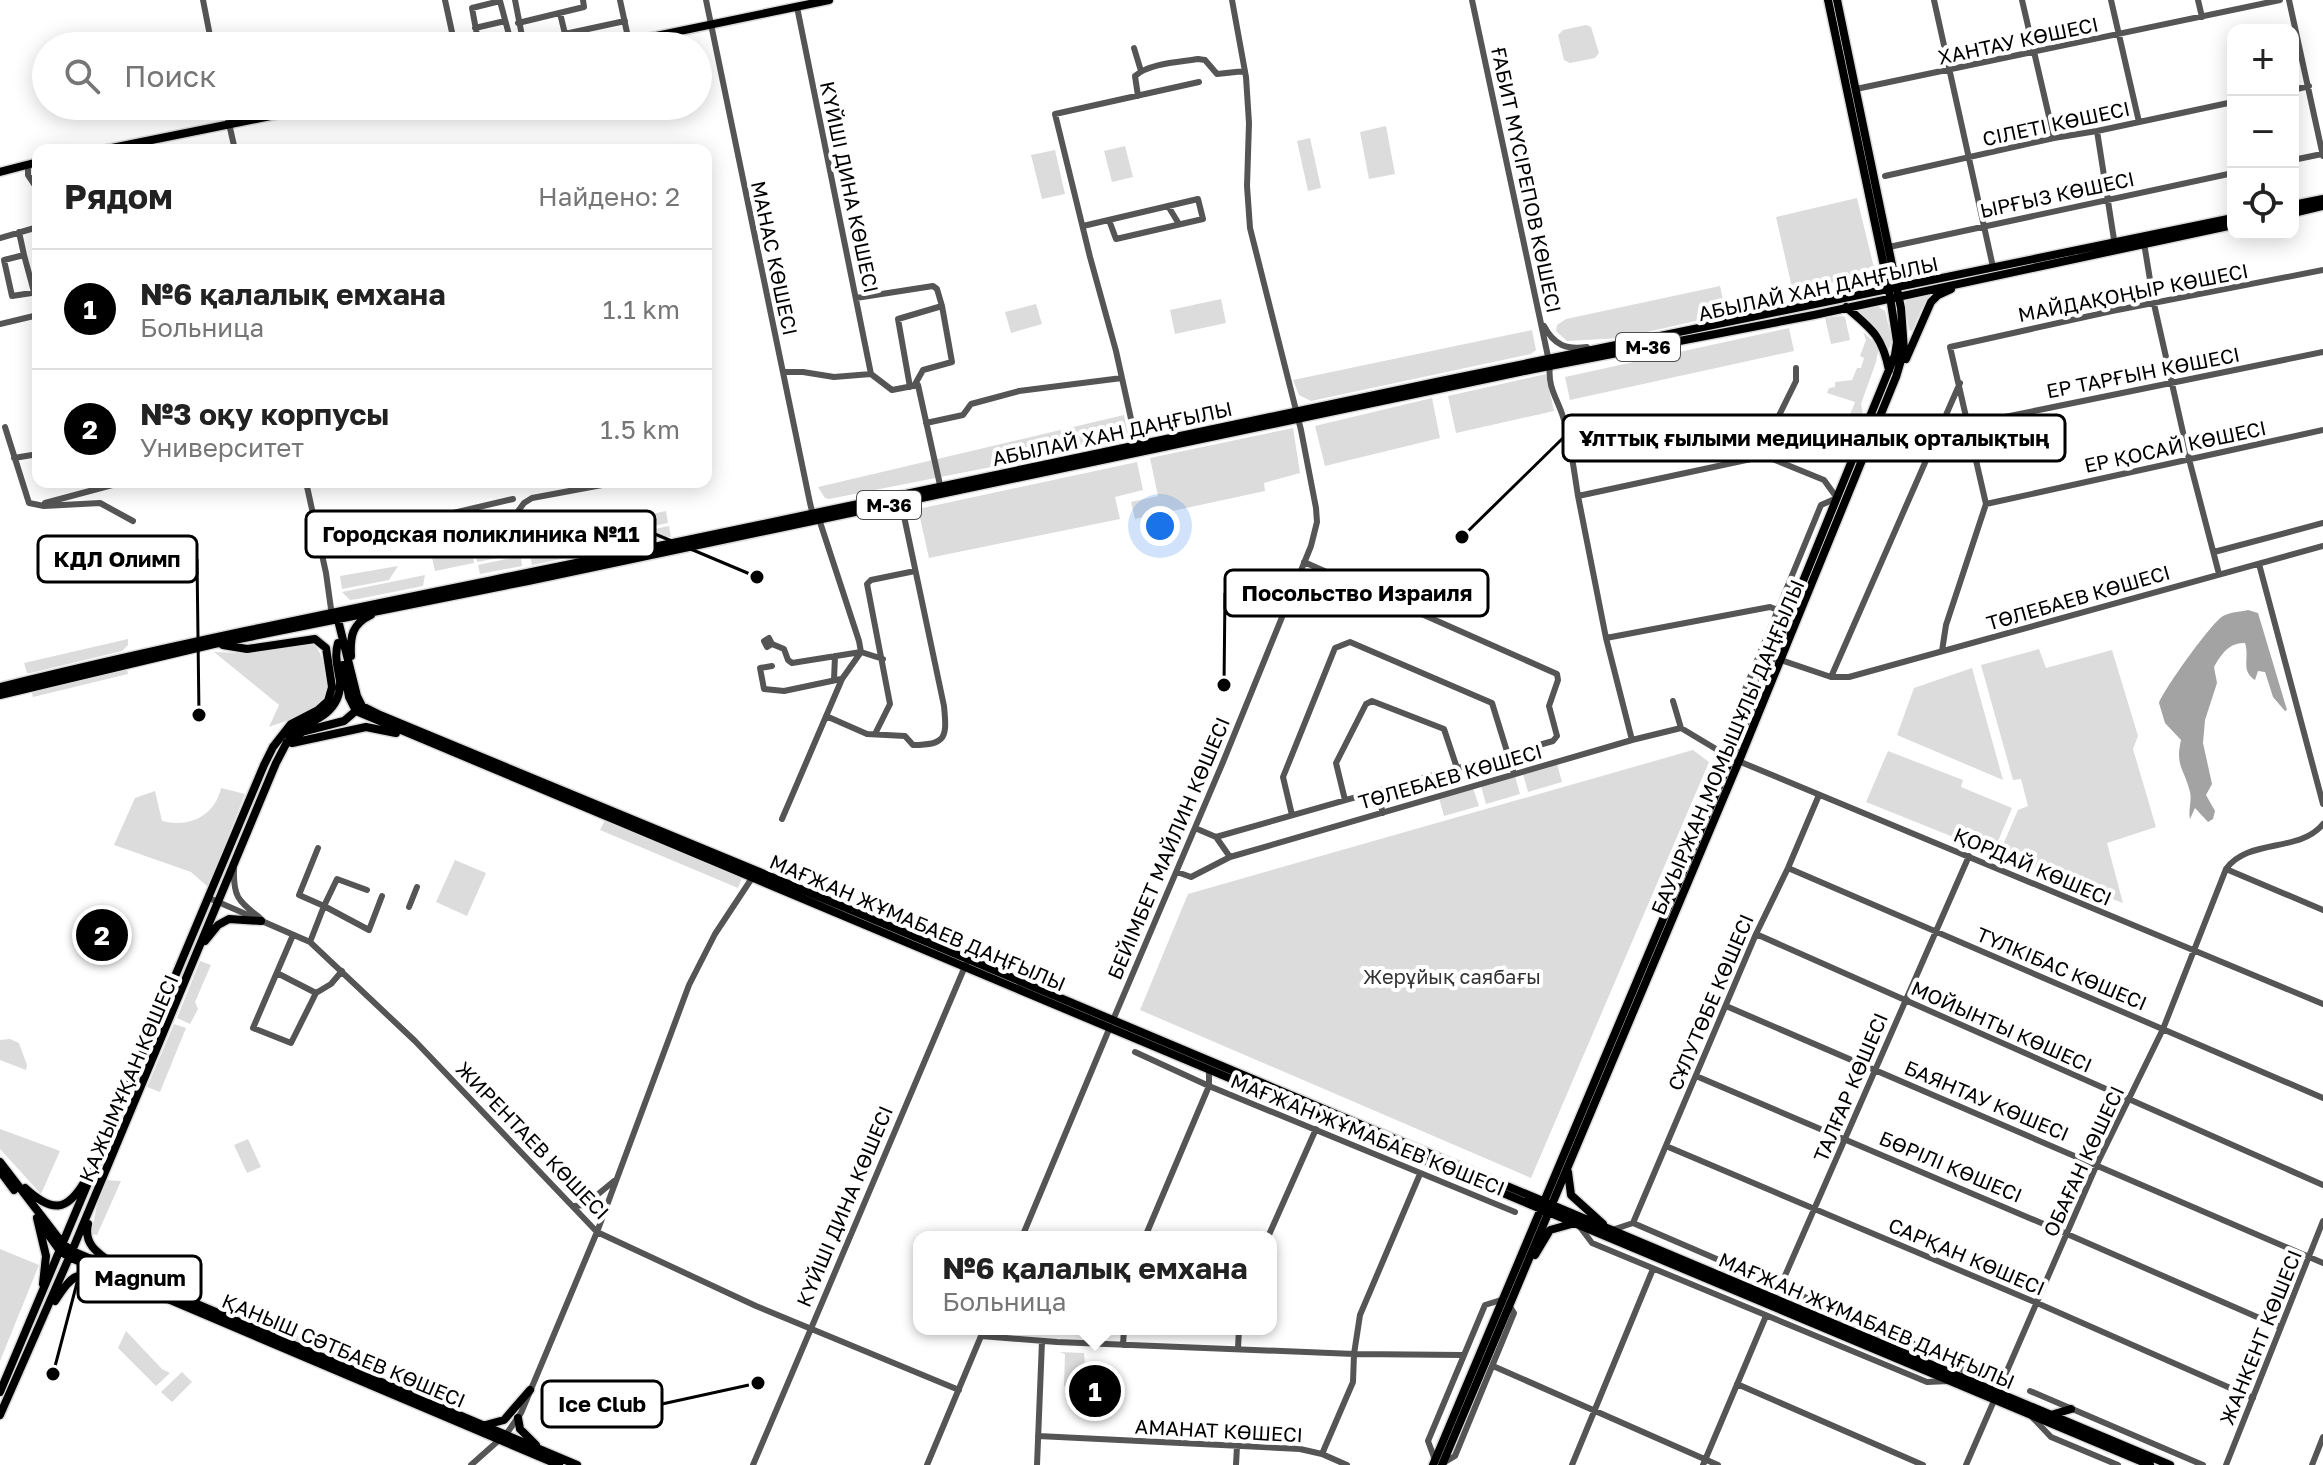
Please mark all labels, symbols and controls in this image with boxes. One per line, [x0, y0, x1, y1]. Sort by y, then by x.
street label: ХАНТАУ КӨШЕСІ [1936, 11, 2100, 69]
map controls [2227, 24, 2299, 240]
button: + [2227, 24, 2299, 96]
search box [32, 32, 712, 120]
street label: ҒАБИТ МҮСІРЕПОВ КӨШЕСІ [1487, 45, 1567, 315]
icon: search [60, 54, 104, 98]
text: Поиск [124, 58, 216, 94]
street label: КҮЙШІ ДИНА КӨШЕСІ [816, 79, 884, 295]
street label: СІЛЕТІ КӨШЕСІ [1980, 96, 2132, 150]
button: − [2227, 96, 2299, 168]
street label: ЫРҒЫЗ КӨШЕСІ [1977, 166, 2137, 222]
button: locate [2227, 168, 2299, 240]
text: Рядом [64, 176, 173, 216]
street label: МАНАС КӨШЕСІ [747, 179, 803, 337]
text: Найдено: 2 [538, 181, 680, 212]
street label: АБЫЛАЙ ХАН ДАҢҒЫЛЫ [1696, 251, 1940, 325]
street label: МАЙДАҚОҢЫР КӨШЕСІ [2016, 258, 2250, 326]
text: №6 қалалық емхана [140, 276, 446, 312]
text: 1 [83, 294, 97, 325]
text: 1.1 km [603, 294, 680, 325]
text: Больница [140, 312, 264, 343]
road number: M-36 [1616, 333, 1680, 361]
street label: ЕР ТАРҒЫН КӨШЕСІ [2044, 341, 2242, 403]
text: №3 оқу корпусы [140, 396, 389, 432]
street label: АБЫЛАЙ ХАН ДАҢҒЫЛЫ [990, 396, 1234, 470]
text: 2 [82, 414, 98, 445]
text: 1.5 km [600, 414, 680, 445]
callout: Ұлттық ғылыми медициналық орталықтың [1563, 415, 2065, 461]
street label: ЕР ҚОСАЙ КӨШЕСІ [2082, 415, 2268, 477]
text: Ұлттық ғылыми медициналық орталықтың [1579, 424, 2049, 451]
text: Университет [140, 432, 304, 463]
road number: M-36 [857, 491, 921, 519]
your location [1140, 506, 1180, 546]
callout: Городская поликлиника №11 [306, 511, 655, 557]
text: Городская поликлиника №11 [322, 520, 640, 547]
callout: КДЛ Олимп [38, 536, 197, 582]
text: КДЛ Олимп [53, 545, 181, 572]
street label: ТӨЛЕБАЕВ КӨШЕСІ [1983, 559, 2173, 635]
callout: Посольство Израиля [1225, 570, 1488, 616]
street label: БАУЫРЖАН МОМЫШҰЛЫ ДАҢҒЫЛЫ [1645, 576, 1809, 918]
text: Посольство Израиля [1242, 579, 1472, 606]
street label: БЕЙІМБЕТ МАЙЛИН КӨШЕСІ [1102, 713, 1234, 983]
street label: ТӨЛЕБАЕВ КӨШЕСІ [1355, 738, 1545, 814]
street label: ҚОРДАЙ КӨШЕСІ [1950, 822, 2116, 910]
street label: МАҒЖАН ЖҰМАБАЕВ ДАҢҒЫЛЫ [767, 849, 1069, 995]
pin: 2 [76, 905, 128, 965]
street label: СҰЛУТӨБЕ КӨШЕСІ [1662, 910, 1758, 1094]
street label: ТҮЛКІБАС КӨШЕСІ [1973, 921, 2151, 1015]
park label: Жерұйық саябағы [1363, 964, 1541, 989]
street label: ҚАЖЫМҰҚАН КӨШЕСІ [73, 971, 183, 1185]
street label: МОЙЫНТЫ КӨШЕСІ [1908, 975, 2096, 1077]
street label: ТАЛҒАР КӨШЕСІ [1808, 1009, 1892, 1165]
street label: БАЯНТАУ КӨШЕСІ [1901, 1054, 2073, 1146]
street label: ЖИРЕНТАЕВ КӨШЕСІ [452, 1056, 614, 1224]
street label: МАҒЖАН ЖҰМАБАЕВ КӨШЕСІ [1227, 1068, 1509, 1200]
street label: ОБАҒАН КӨШЕСІ [2038, 1082, 2128, 1240]
street label: КҮЙШІ ДИНА КӨШЕСІ [791, 1102, 897, 1310]
street label: БӨРІЛІ КӨШЕСІ [1876, 1125, 2026, 1207]
street label: САРҚАН КӨШЕСІ [1885, 1212, 2049, 1300]
popup [913, 1231, 1277, 1335]
street label: ЖАНКЕНТ КӨШЕСІ [2214, 1246, 2306, 1428]
street label: МАҒЖАН ЖҰМАБАЕВ ДАҢҒЫЛЫ [1716, 1247, 2018, 1393]
text: №6 қалалық емхана [942, 1250, 1248, 1286]
callout: Magnum [78, 1256, 201, 1302]
text: Magnum [94, 1264, 186, 1291]
text: Больница [942, 1286, 1067, 1317]
street label: ҚАНЫШ СӘТБАЕВ КӨШЕСІ [219, 1288, 469, 1412]
pin: 1 [1069, 1361, 1121, 1421]
callout: Ice Club [542, 1381, 662, 1427]
text: Ice Club [558, 1390, 646, 1417]
street label: АМАНАТ КӨШЕСІ [1134, 1414, 1304, 1446]

